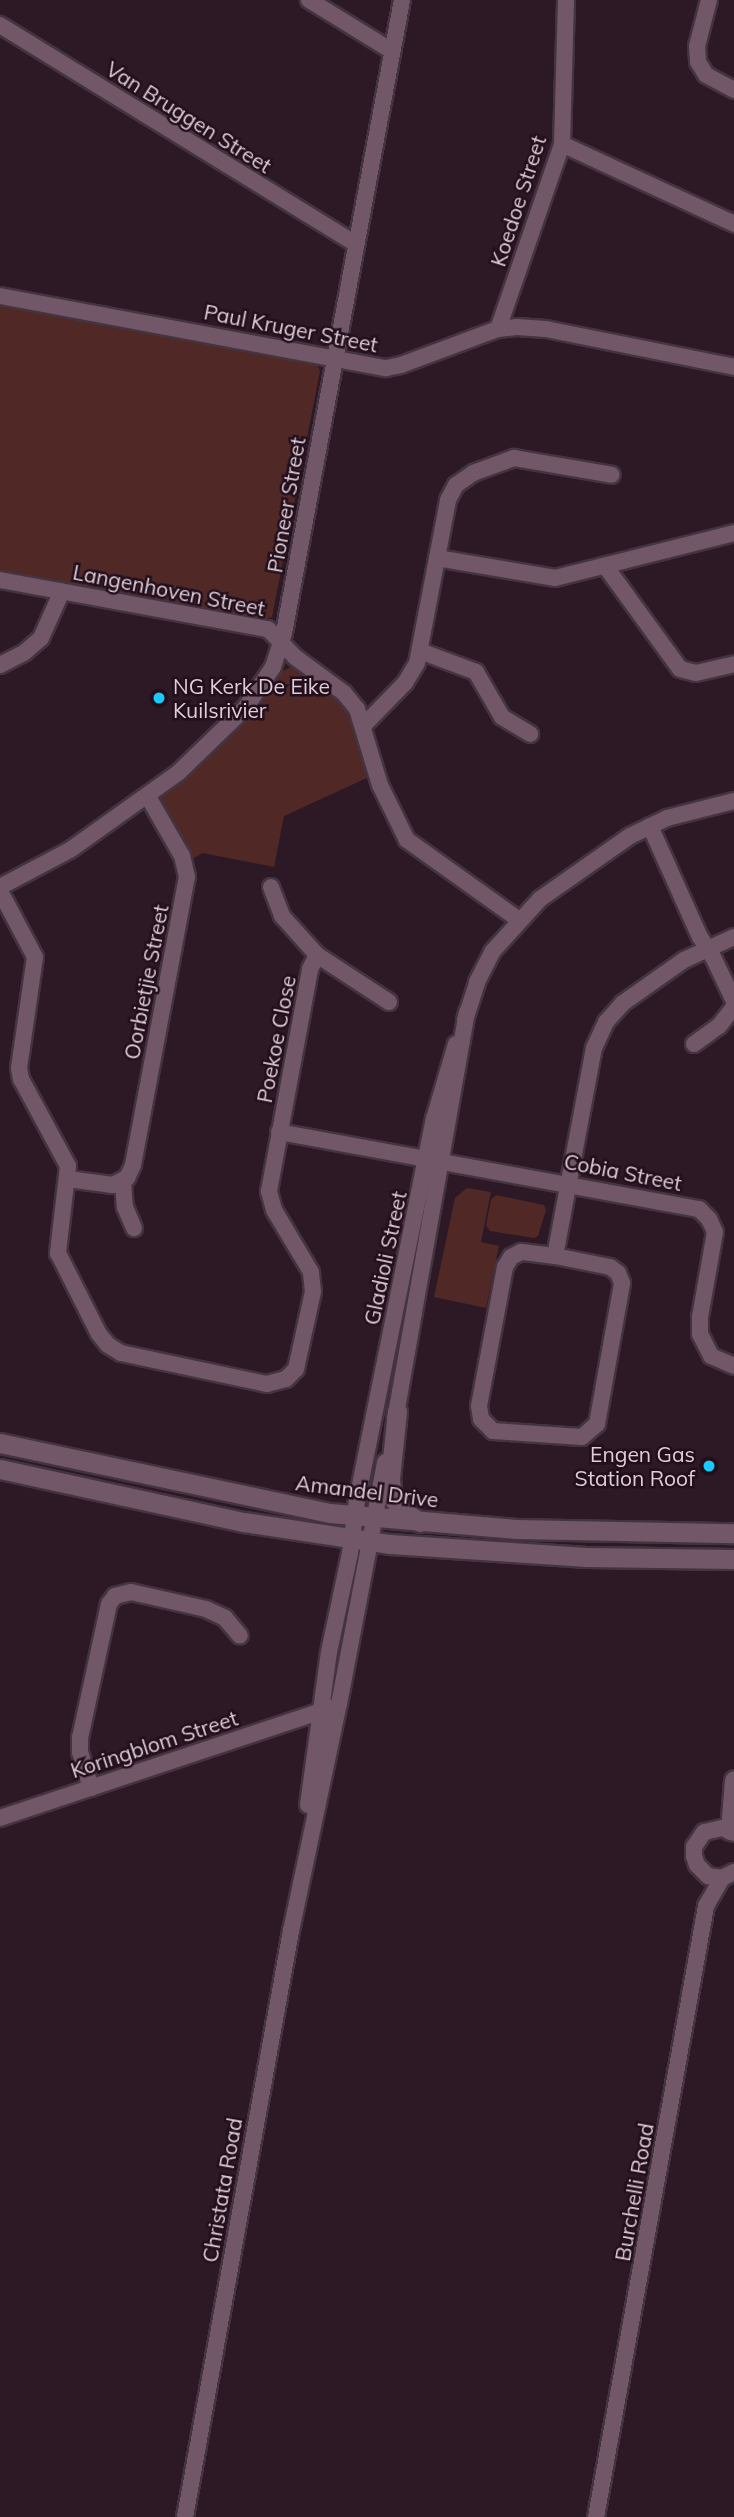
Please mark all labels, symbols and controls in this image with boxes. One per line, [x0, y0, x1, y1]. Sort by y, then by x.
street label: Van Bruggen Street [102, 56, 276, 178]
street label: Koedoe Street [485, 132, 551, 270]
street label: Paul Kruger Street [202, 299, 380, 357]
street label: Pioneer Street [262, 435, 310, 575]
street label: Langenhoven Street [71, 559, 267, 621]
place label: NG Kerk De Eike Kuilsrivier [173, 673, 330, 723]
marker: NG Kerk De Eike Kuilsrivier [151, 690, 167, 706]
street label: Oorbietjie Street [119, 902, 173, 1062]
street label: Poekoe Close [251, 973, 301, 1105]
street label: Cobia Street [562, 1148, 684, 1196]
street label: Gladioli Street [359, 1189, 411, 1327]
place label: Engen Gas Station Roof [575, 1441, 695, 1491]
marker: Engen Gas Station Roof [701, 1458, 717, 1474]
street label: Amandel Drive [294, 1470, 440, 1512]
street label: Koringblom Street [67, 1705, 241, 1783]
street label: Christata Road [197, 2116, 247, 2264]
street label: Burchelli Road [609, 2121, 659, 2263]

